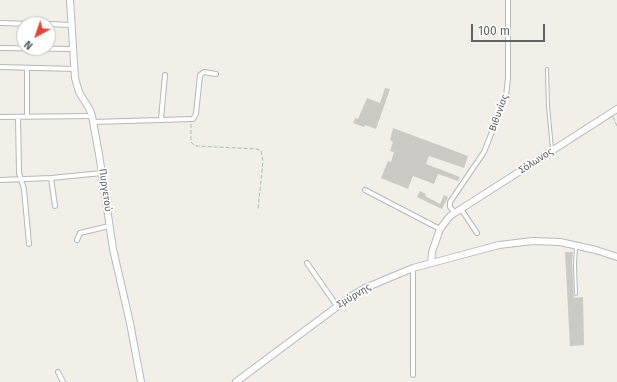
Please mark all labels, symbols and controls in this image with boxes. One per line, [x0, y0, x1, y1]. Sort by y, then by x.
north arrow [16, 16, 56, 56]
scale bar [473, 16, 547, 42]
text: 100 m [478, 24, 510, 38]
text: N [22, 37, 36, 52]
street label: Βιθυνίας [487, 93, 511, 133]
street label: Σόλωνος [517, 146, 555, 176]
street label: Πυργετού [96, 168, 114, 212]
street label: Σμύρνης [335, 281, 373, 311]

